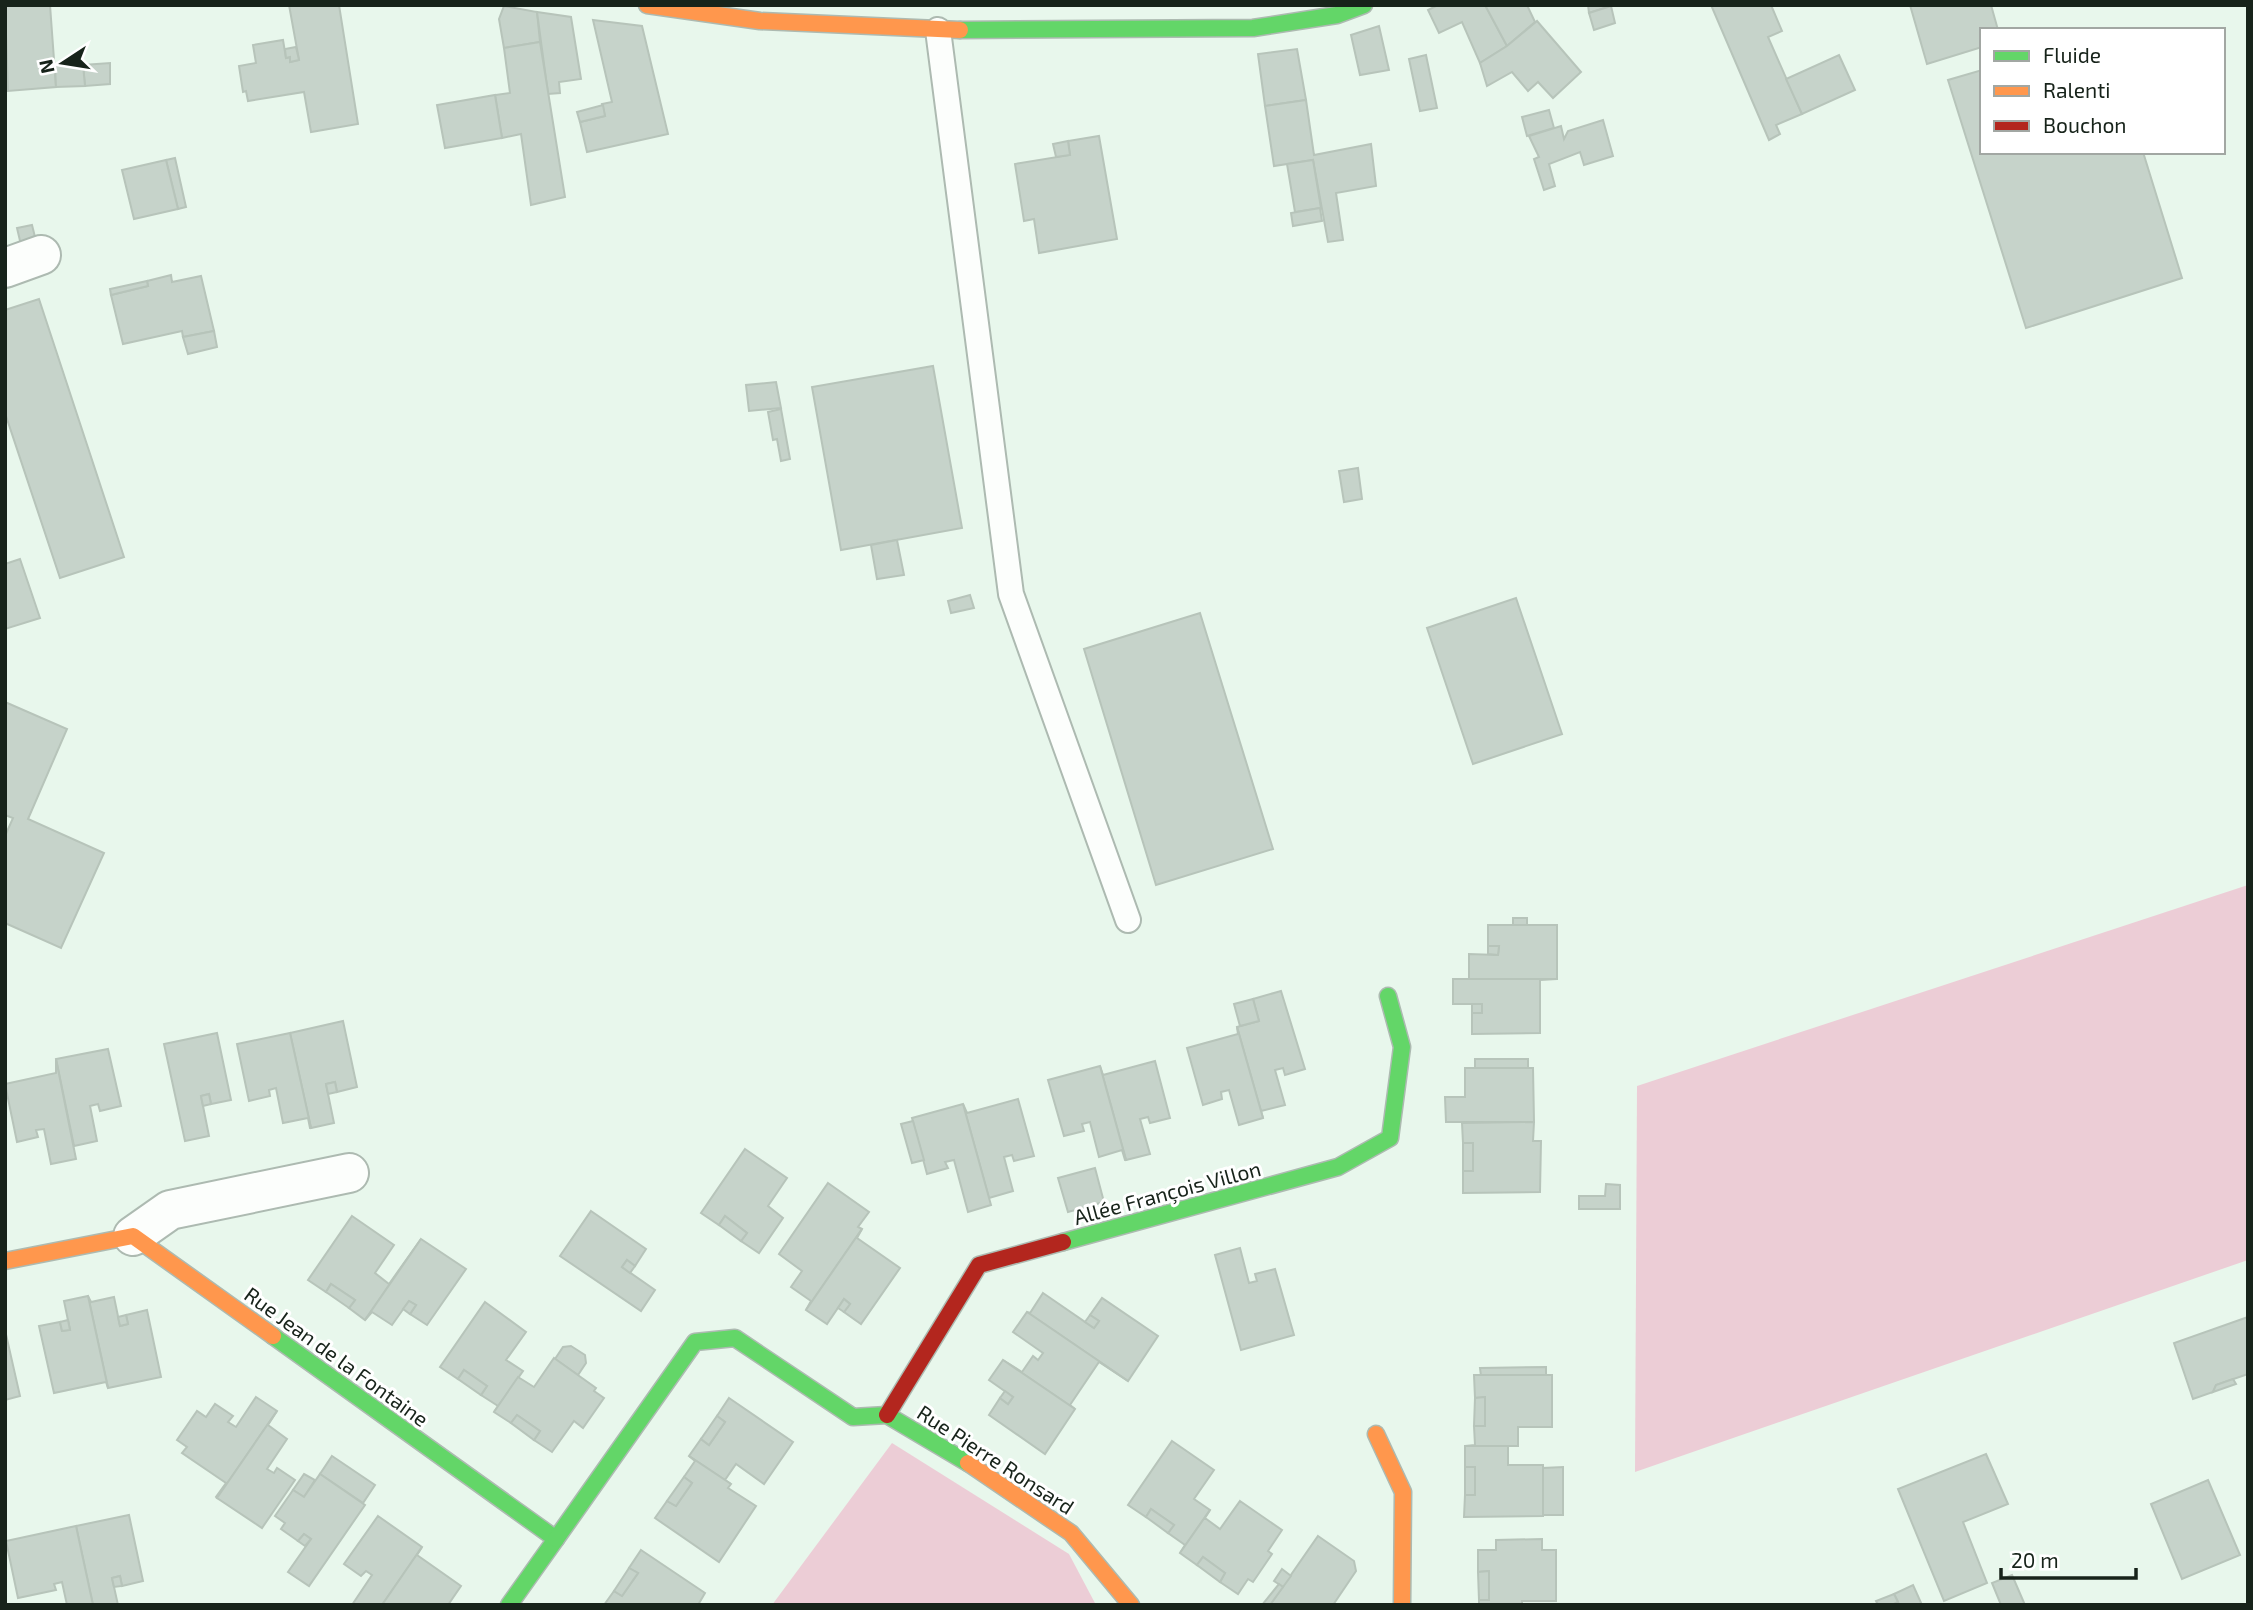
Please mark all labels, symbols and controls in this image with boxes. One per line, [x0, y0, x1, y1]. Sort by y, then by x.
north arrow [28, 28, 98, 98]
legend [1980, 28, 2225, 154]
text: Fluide [2043, 42, 2101, 67]
text: N [33, 58, 59, 76]
text: Ralenti [2043, 77, 2110, 102]
text: Bouchon [2043, 112, 2127, 137]
street label: Allée François Villon [1071, 1155, 1264, 1231]
street label: Rue Jean de la Fontaine [240, 1281, 434, 1431]
street label: Rue Pierre Ronsard [913, 1399, 1079, 1519]
scale bar [2001, 1536, 2136, 1580]
text: 20 m [2011, 1547, 2059, 1572]

